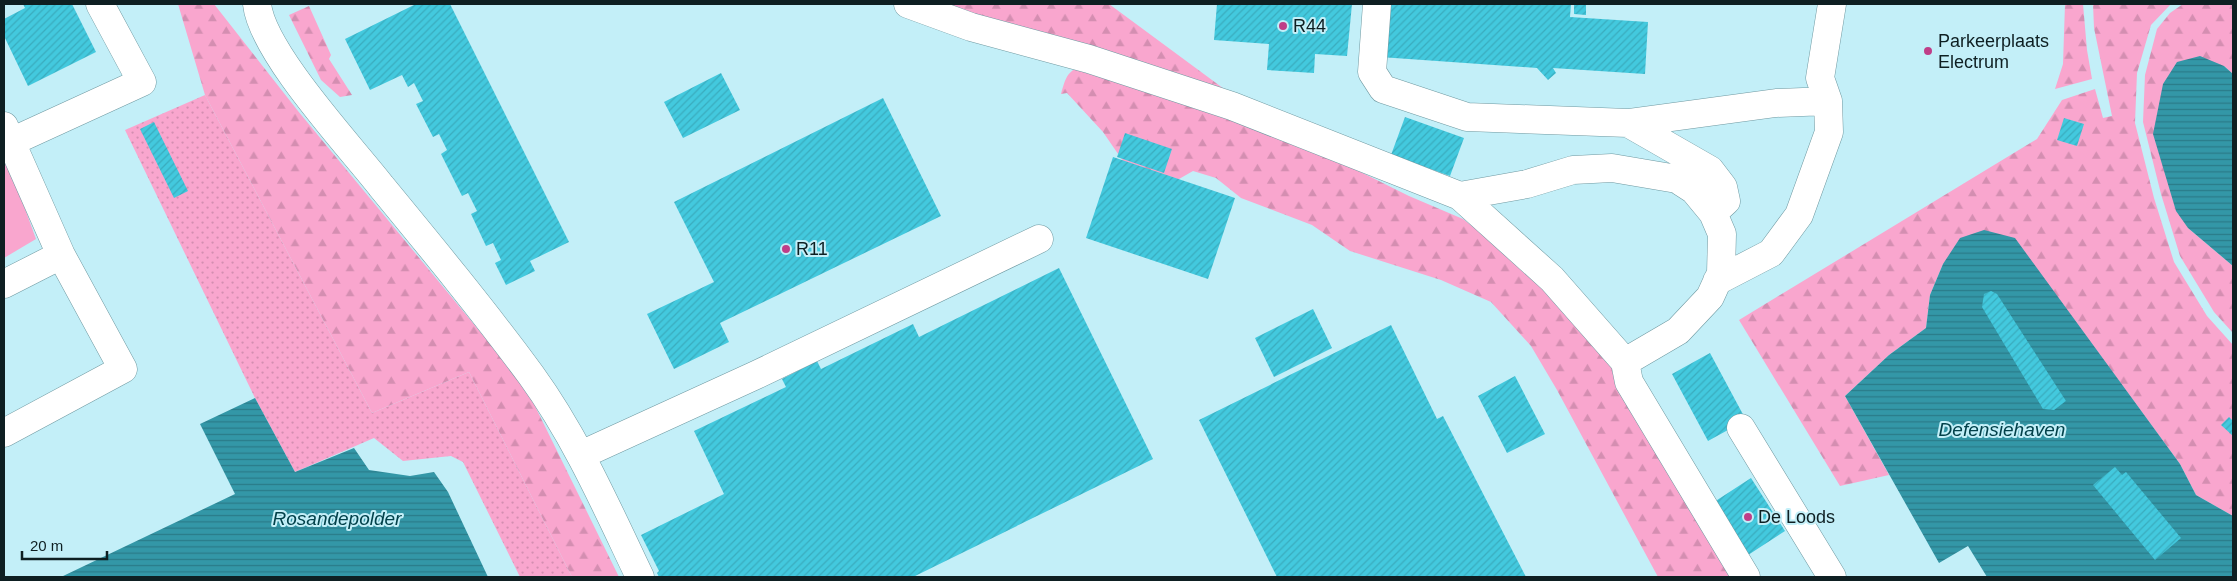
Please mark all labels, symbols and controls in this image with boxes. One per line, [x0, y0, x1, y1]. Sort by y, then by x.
place label: R44 [1293, 16, 1326, 36]
marker: R44 [1277, 20, 1289, 32]
place label: Parkeerplaats Electrum [1938, 31, 2049, 72]
marker: Parkeerplaats Electrum [1922, 45, 1934, 57]
place label: R11 [796, 239, 828, 259]
marker: R11 [780, 243, 792, 255]
water label: Defensiehaven [1939, 419, 2065, 440]
place label: De Loods [1758, 507, 1835, 527]
water label: Rosandepolder [273, 508, 402, 529]
marker: De Loods [1742, 511, 1754, 523]
scale bar [22, 528, 108, 560]
text: 20 m [30, 537, 63, 554]

